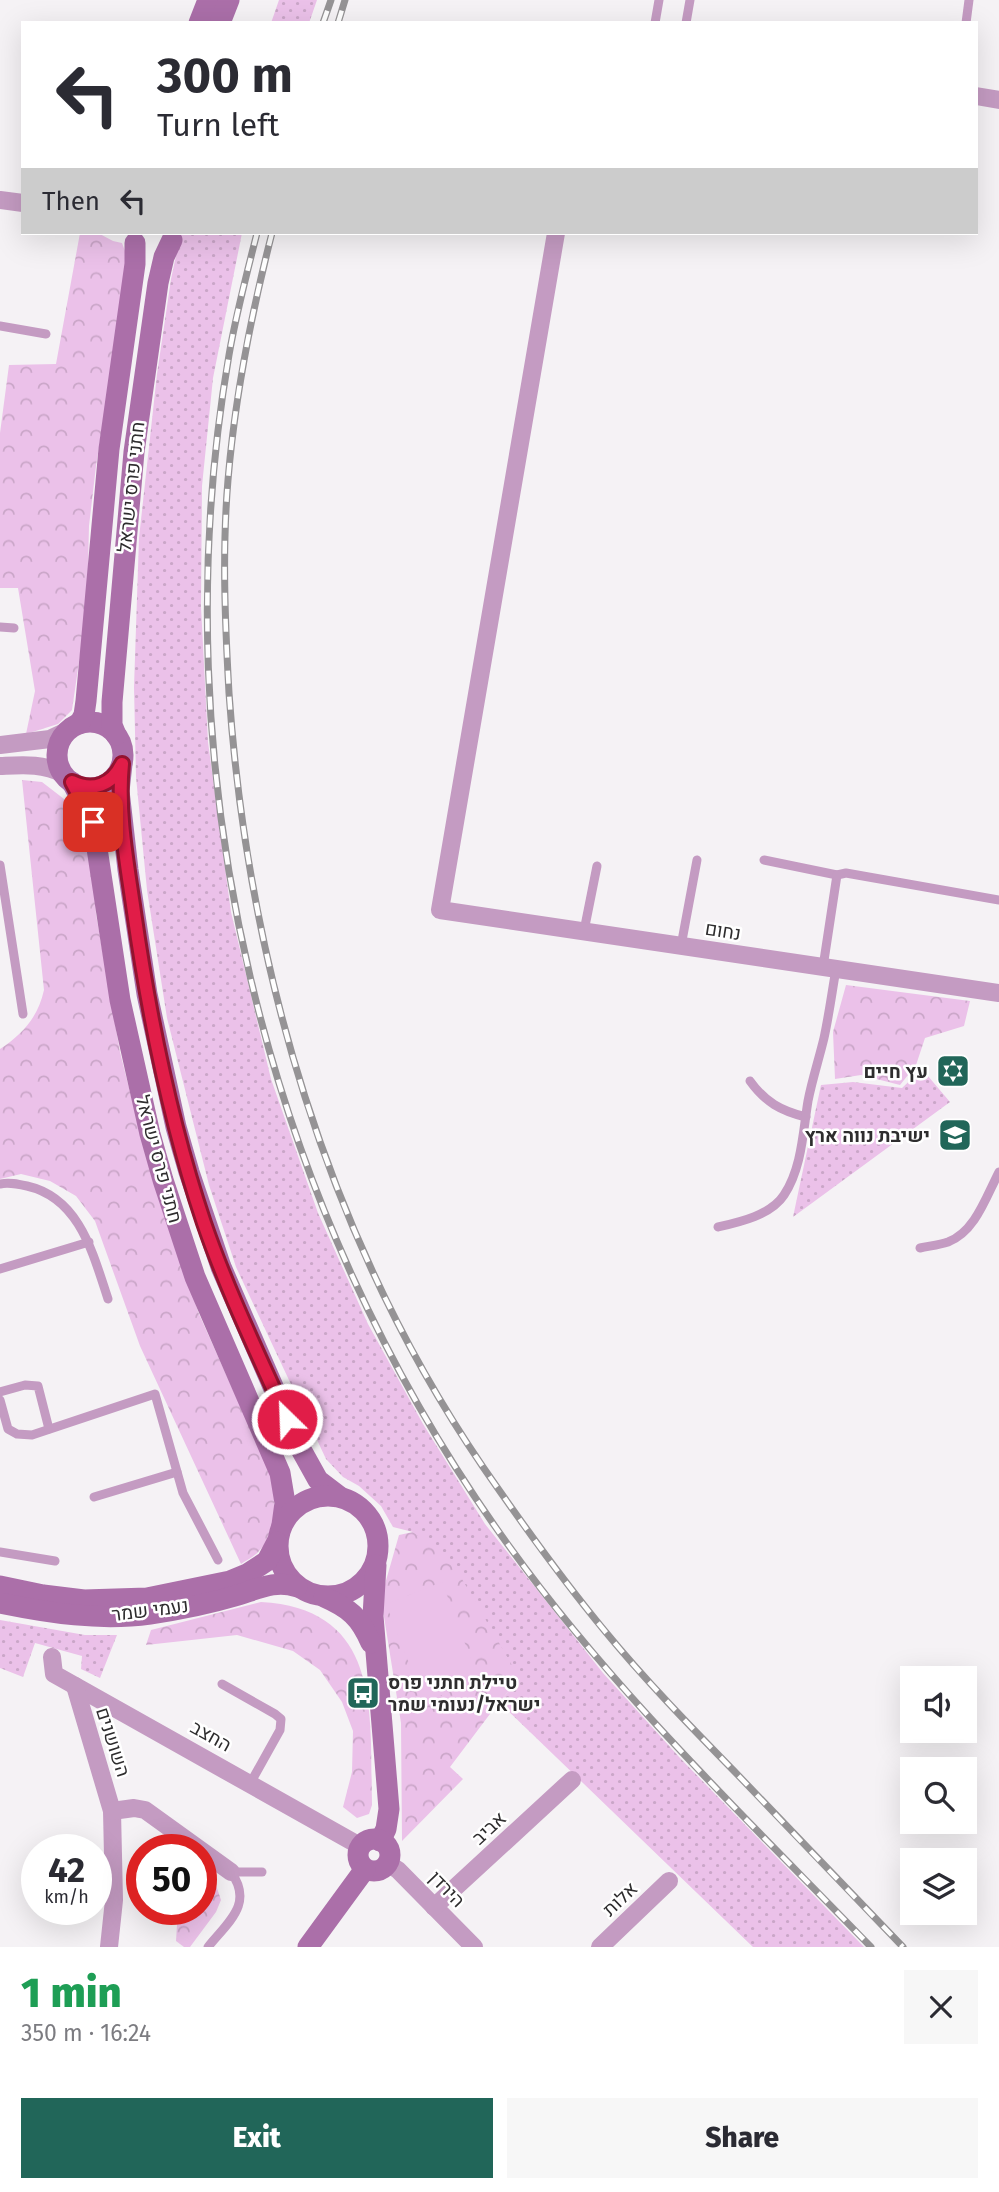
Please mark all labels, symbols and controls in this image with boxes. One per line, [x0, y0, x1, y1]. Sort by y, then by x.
text: 300 m [157, 46, 293, 105]
icon: left [42, 49, 133, 140]
text: Turn left [157, 106, 279, 144]
icon: left [114, 182, 152, 220]
text: Then [42, 186, 100, 217]
street label: חתני פרס ישראל [113, 420, 149, 554]
pin [63, 792, 123, 852]
icon: arrive [74, 803, 112, 841]
street label: נחום [703, 917, 743, 945]
synagogue icon: עץ חיים [934, 1052, 972, 1090]
place label: עץ חיים [863, 1060, 928, 1083]
street label: חתני פרס ישראל [131, 1092, 187, 1226]
school or university icon: ישיבת נווה ארץ [936, 1116, 974, 1154]
place label: ישיבת נווה ארץ [805, 1124, 930, 1147]
position arrow [250, 1382, 324, 1456]
street label: נעמי שמר [110, 1594, 190, 1626]
map controls [900, 1666, 977, 1925]
button: sound [900, 1666, 977, 1743]
place label: טיילת חתני פרס ישראל/נעומי שמר [388, 1671, 540, 1716]
bus stop icon: טיילת חתני פרס ישראל/נעומי שמר [344, 1674, 382, 1712]
street label: השושנים [91, 1704, 135, 1780]
street label: החצב [187, 1715, 235, 1757]
button: search [900, 1757, 977, 1834]
street label: אביב [467, 1807, 511, 1849]
speed limit sign: 50 [126, 1834, 217, 1925]
button: layers [900, 1848, 977, 1925]
text: 42 [48, 1849, 85, 1891]
street label: הירדן [424, 1866, 470, 1912]
street label: אלות [598, 1877, 642, 1921]
text: km/h [44, 1886, 89, 1908]
text: 1 min [21, 1968, 122, 2018]
button: close [904, 1970, 978, 2044]
text: 350 m · 16:24 [21, 2019, 151, 2047]
button: Exit [21, 2098, 493, 2178]
button: Share [507, 2098, 978, 2178]

